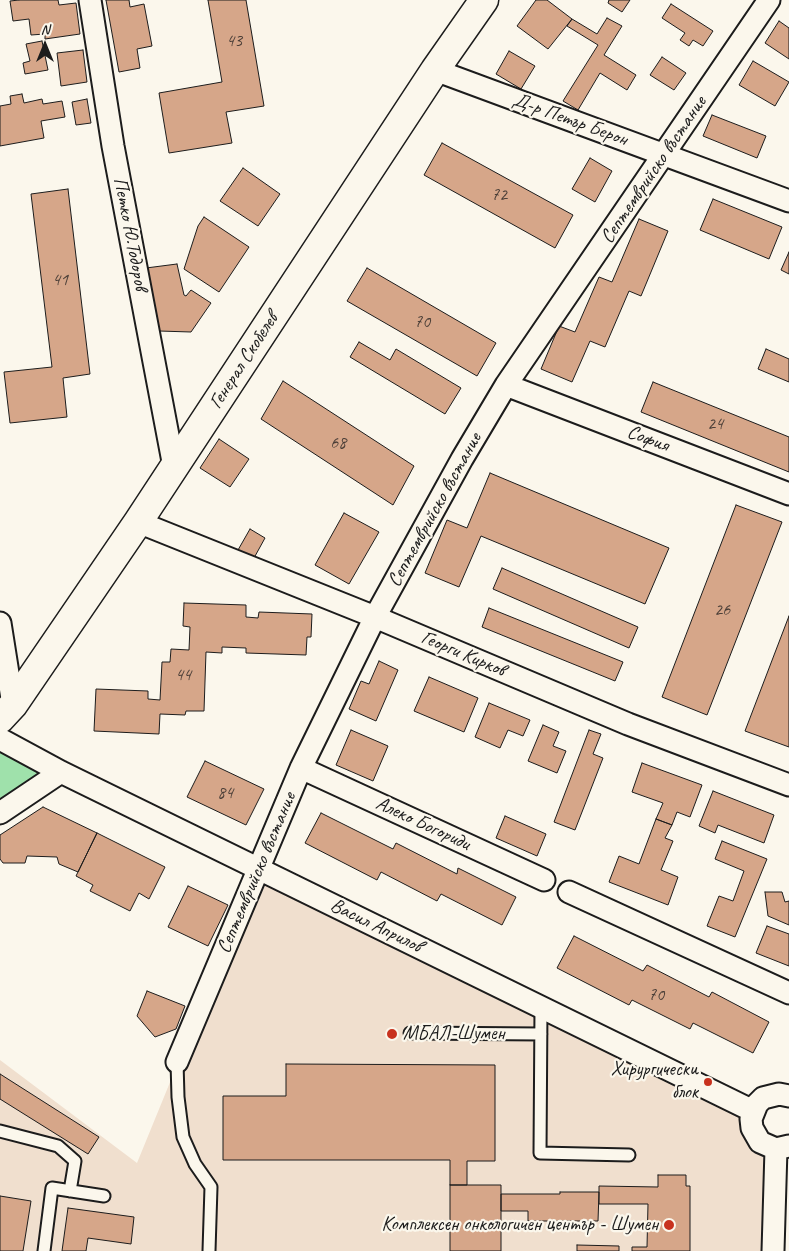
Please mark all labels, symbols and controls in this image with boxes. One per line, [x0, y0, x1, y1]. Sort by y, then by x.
north arrow [20, 20, 70, 70]
text: N [41, 21, 49, 38]
house number: 43 [226, 30, 242, 52]
street label: Д-р Петър Берон [509, 88, 631, 152]
street label: Септемврийско въстание [596, 92, 712, 248]
street label: Петко Ю.Тодоров [107, 175, 153, 293]
house number: 72 [491, 184, 507, 206]
house number: 41 [52, 269, 68, 291]
street label: Генерал Скобелев [204, 308, 284, 414]
house number: 70 [414, 311, 430, 333]
house number: 24 [707, 413, 723, 435]
street label: София [624, 420, 672, 458]
street label: Септемврийско въстание [383, 429, 487, 591]
house number: 68 [330, 432, 346, 454]
house number: 26 [714, 599, 730, 621]
street label: Георги Кирков [417, 626, 509, 682]
house number: 44 [175, 664, 191, 686]
house number: 84 [217, 782, 233, 804]
street label: Септемврийско въстание [212, 789, 302, 957]
street label: Алеко Богориди [372, 792, 474, 856]
street label: Васил Априлов [326, 894, 426, 958]
house number: 70 [648, 984, 664, 1006]
place label: МБАЛ-Шумен [403, 1022, 505, 1046]
marker: МБАЛ-Шумен [385, 1027, 399, 1041]
place label: Хирургически блок [611, 1058, 698, 1105]
marker: Хирургически блок [702, 1076, 714, 1088]
place label: ￼Комплексен онкологичен център - Шумен [381, 1213, 658, 1237]
marker: ￼Комплексен онкологичен център - Шумен [662, 1218, 676, 1232]

